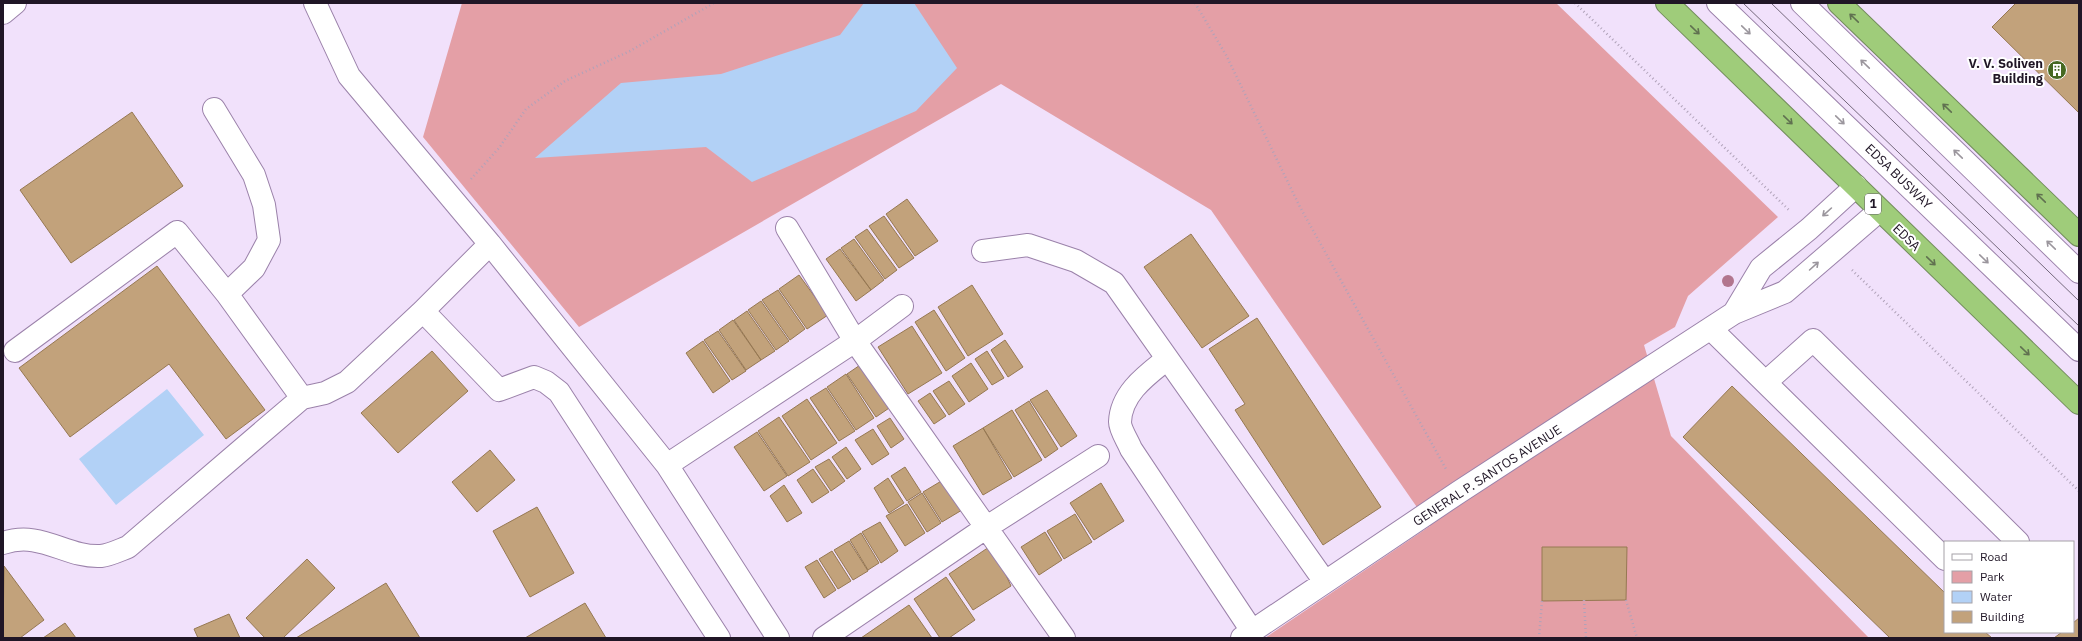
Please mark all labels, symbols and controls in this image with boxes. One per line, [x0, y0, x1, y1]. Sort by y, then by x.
one-way arrow [1849, 13, 1859, 22]
one-way arrow [1690, 25, 1700, 35]
one-way arrow [1741, 25, 1751, 35]
place label: V. V. Soliven Building [1968, 55, 2044, 87]
one-way arrow [1860, 59, 1870, 68]
building icon: V. V. Soliven Building [2046, 59, 2068, 81]
one-way arrow [1942, 103, 1952, 113]
one-way arrow [1835, 115, 1845, 125]
one-way arrow [1783, 116, 1794, 125]
street label: EDSA BUSWAY [1861, 140, 1936, 213]
one-way arrow [1953, 149, 1963, 159]
one-way arrow [2036, 193, 2046, 203]
road number: 1 [1865, 194, 1881, 214]
one-way arrow [1822, 207, 1832, 217]
street label: EDSA [1889, 220, 1925, 255]
one-way arrow [2046, 240, 2056, 250]
one-way arrow [1979, 254, 1989, 264]
one-way arrow [1926, 256, 1936, 266]
one-way arrow [1809, 262, 1819, 271]
one-way arrow [2020, 346, 2030, 356]
street label: GENERAL P. SANTOS AVENUE [1410, 421, 1565, 530]
legend [1944, 541, 2074, 633]
text: Road [1980, 549, 2008, 564]
text: Park [1980, 569, 2005, 584]
text: Water [1980, 589, 2013, 604]
text: Building [1980, 609, 2025, 624]

